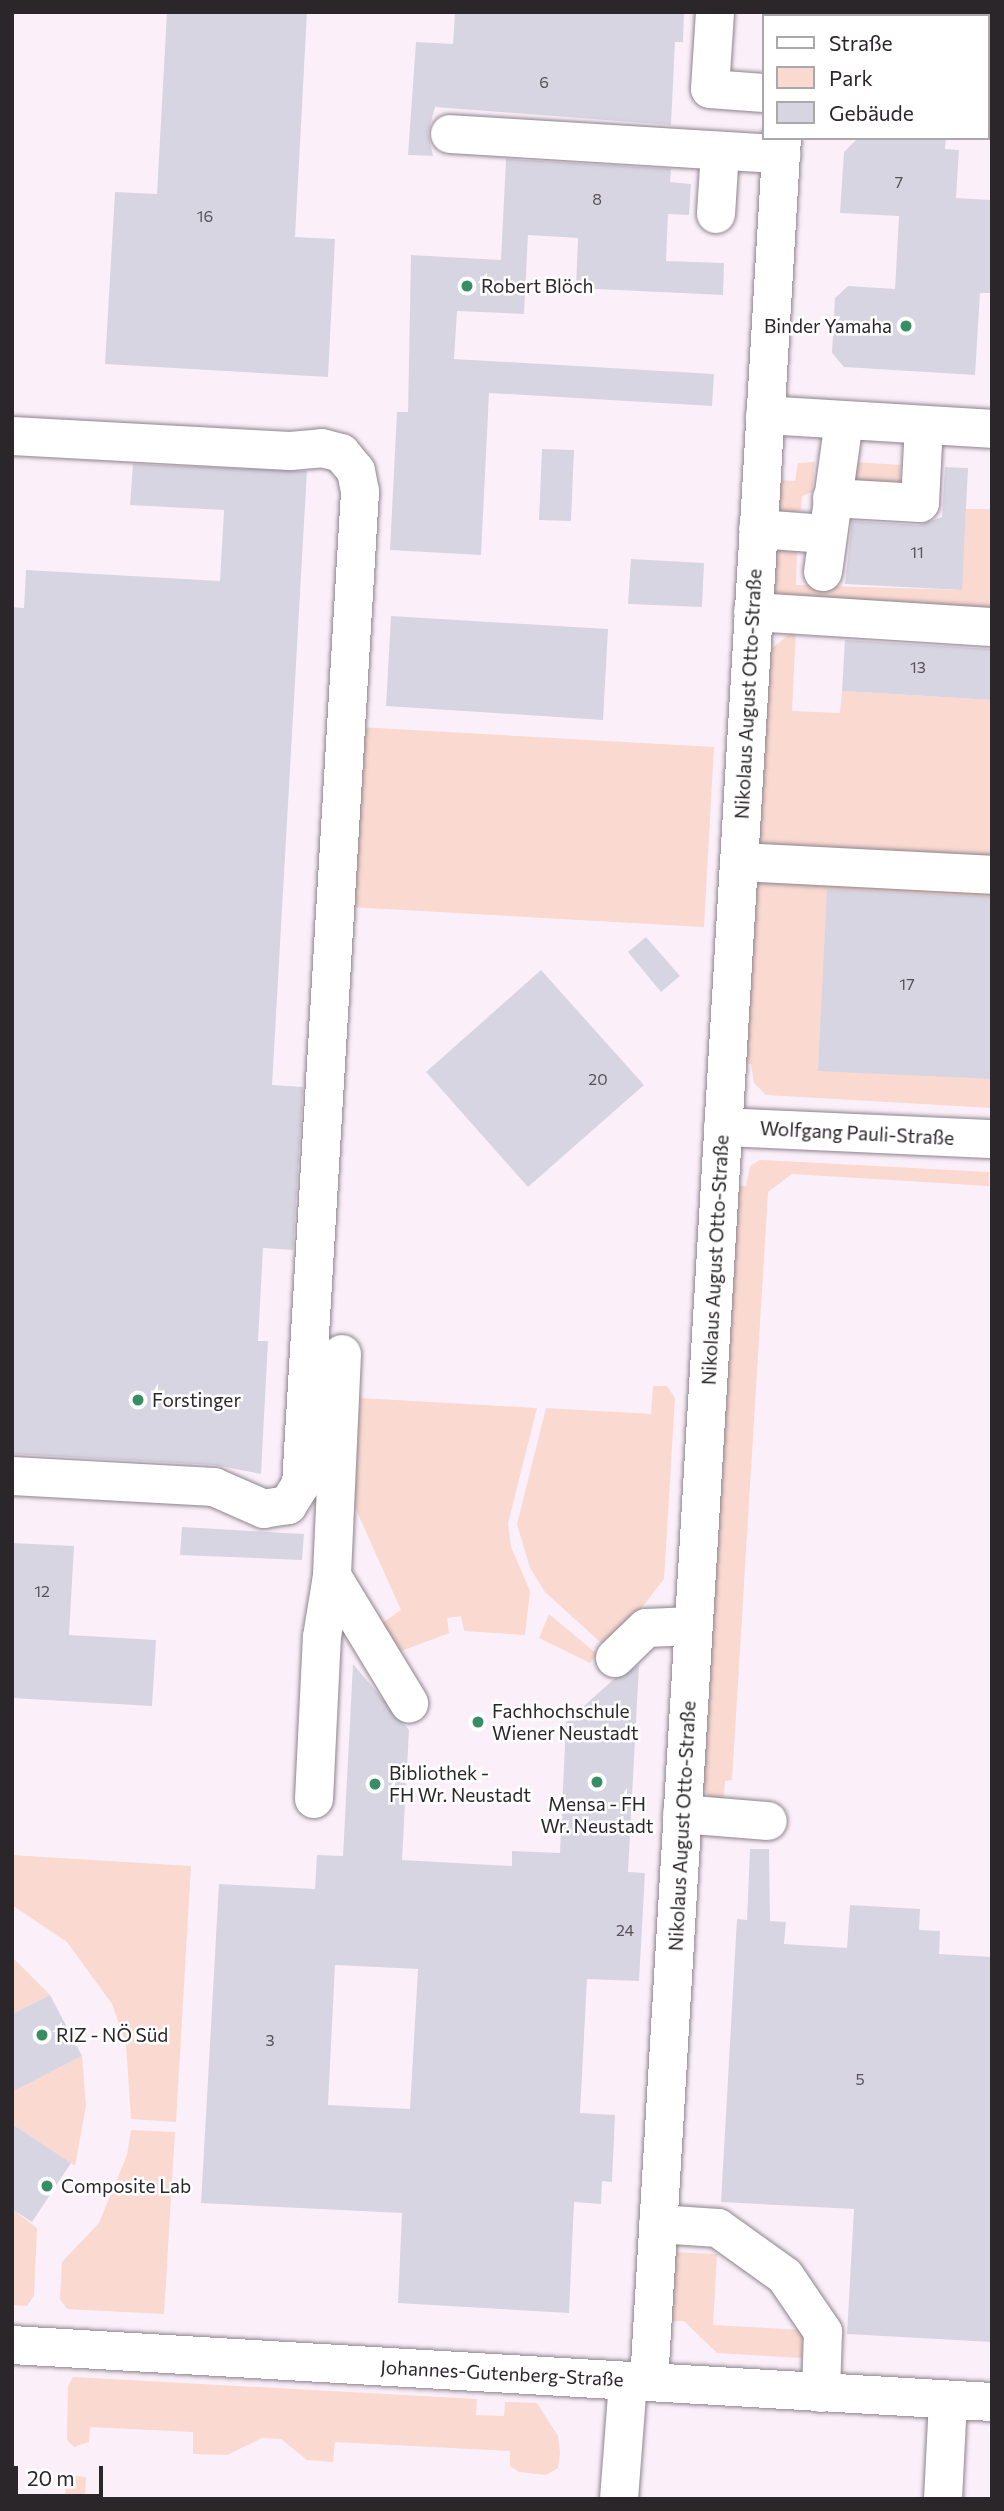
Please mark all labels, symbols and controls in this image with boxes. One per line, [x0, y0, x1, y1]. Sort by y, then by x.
legend [762, 14, 990, 140]
text: Straße [829, 30, 893, 55]
text: Park [829, 65, 873, 90]
house number: 6 [539, 72, 549, 92]
text: Gebäude [829, 100, 914, 125]
house number: 7 [895, 172, 903, 192]
house number: 8 [592, 189, 602, 209]
house number: 16 [197, 206, 213, 226]
place label: Robert Blöch [481, 275, 593, 297]
marker: Robert Blöch [459, 278, 475, 294]
place label: Binder Yamaha [764, 315, 892, 337]
marker: Binder Yamaha [898, 318, 914, 334]
house number: 11 [910, 542, 924, 562]
street label: Nikolaus August Otto-Straße [730, 568, 766, 820]
house number: 13 [910, 657, 926, 677]
house number: 17 [899, 974, 915, 994]
house number: 20 [588, 1069, 608, 1089]
street label: Wolfgang Pauli-Straße [759, 1117, 955, 1149]
street label: Nikolaus August Otto-Straße [697, 1134, 733, 1386]
place label: Forstinger [152, 1389, 241, 1411]
marker: Forstinger [130, 1392, 146, 1408]
house number: 12 [34, 1581, 50, 1601]
place label: Fachhochschule Wiener Neustadt [492, 1700, 638, 1744]
street label: Nikolaus August Otto-Straße [664, 1700, 700, 1952]
marker: Fachhochschule Wiener Neustadt [470, 1714, 486, 1730]
place label: Bibliothek - FH Wr. Neustadt [389, 1762, 531, 1806]
marker: Mensa - FH Wr. Neustadt [589, 1774, 605, 1790]
marker: Bibliothek - FH Wr. Neustadt [367, 1776, 383, 1792]
place label: Mensa - FH Wr. Neustadt [540, 1793, 654, 1837]
house number: 24 [616, 1920, 634, 1940]
place label: RIZ - NÖ Süd [56, 2024, 168, 2046]
marker: RIZ - NÖ Süd [34, 2027, 50, 2043]
house number: 3 [265, 2030, 275, 2050]
house number: 5 [855, 2069, 865, 2089]
place label: Composite Lab [61, 2175, 191, 2197]
marker: Composite Lab [39, 2178, 55, 2194]
street label: Johannes-Gutenberg-Straße [380, 2355, 624, 2391]
scale bar [18, 2452, 107, 2496]
text: 20 m [27, 2465, 75, 2490]

